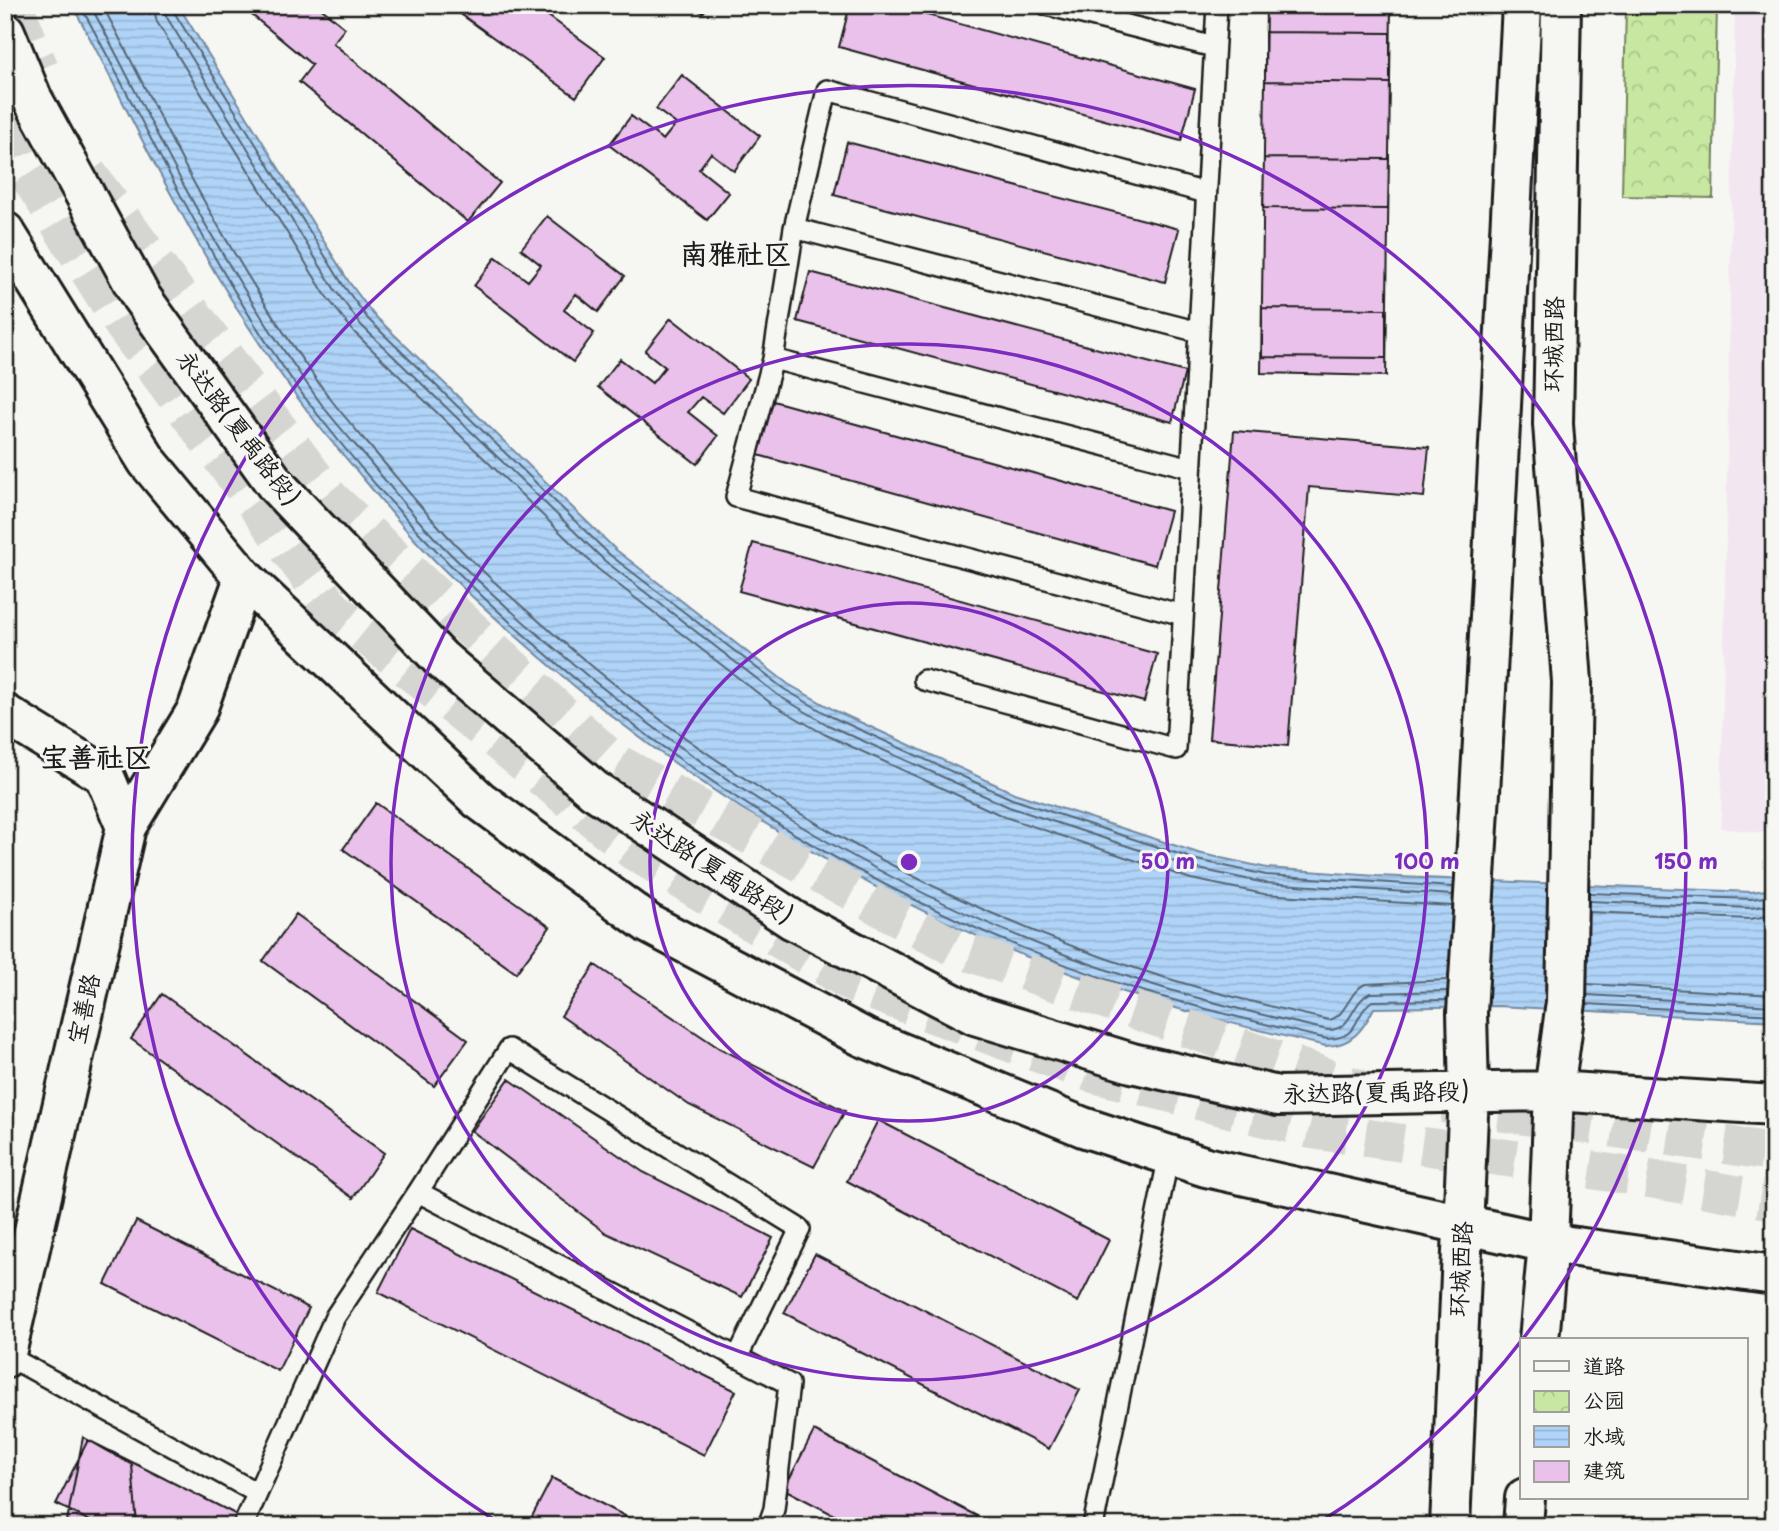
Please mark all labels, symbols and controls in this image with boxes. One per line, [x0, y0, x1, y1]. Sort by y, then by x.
district label: 南雅社区 [680, 231, 792, 274]
street label: 环城西路 [1533, 296, 1571, 392]
street label: 永达路(夏禹路段) [169, 341, 310, 512]
district label: 宝善社区 [40, 734, 152, 777]
street label: 永达路(夏禹路段) [625, 799, 801, 931]
text: 50 m [1141, 844, 1195, 876]
text: 100 m [1394, 844, 1460, 876]
text: 150 m [1654, 844, 1718, 876]
centre of rings [897, 850, 921, 874]
street label: 宝善路 [56, 969, 108, 1048]
street label: 永达路(夏禹路段) [1282, 1071, 1470, 1111]
street label: 环城西路 [1439, 1220, 1479, 1318]
legend [1520, 1338, 1748, 1500]
text: 道路 [1583, 1349, 1625, 1381]
text: 公园 [1583, 1383, 1625, 1415]
text: 水域 [1583, 1419, 1625, 1451]
text: 建筑 [1583, 1453, 1625, 1485]

